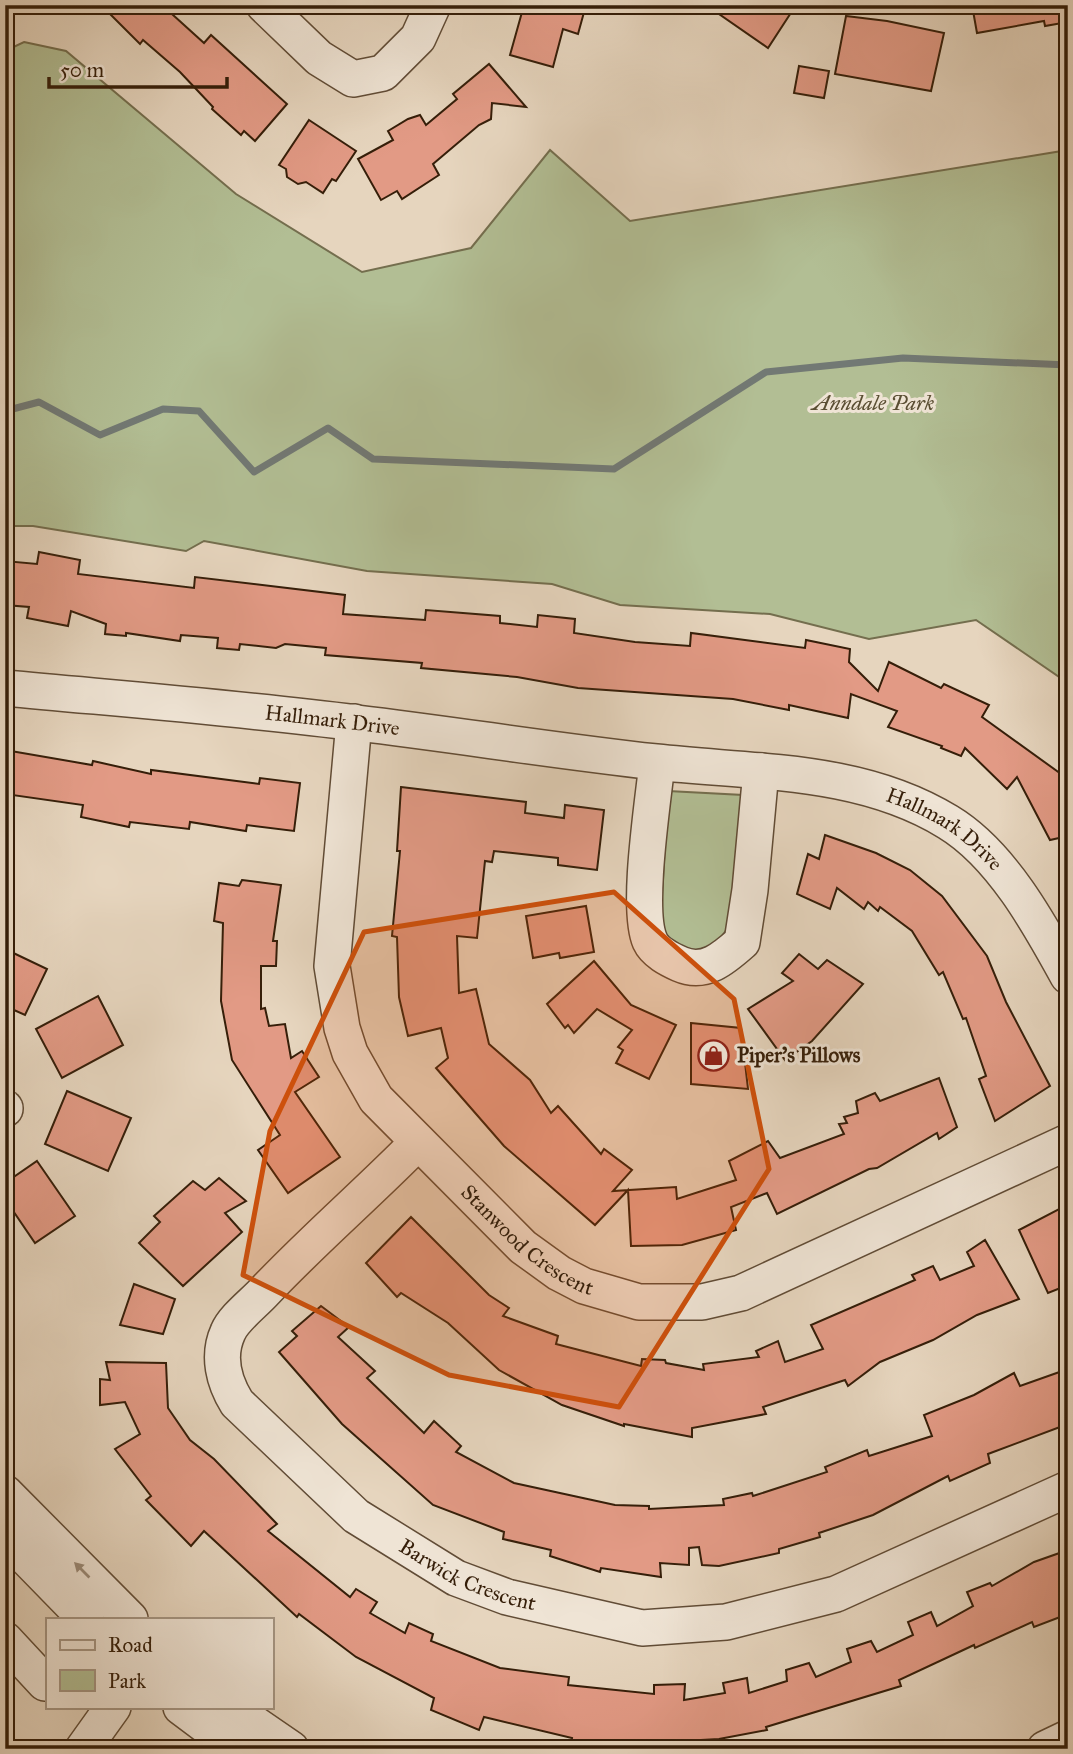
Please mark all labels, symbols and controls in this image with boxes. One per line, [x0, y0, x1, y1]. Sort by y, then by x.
scale bar [49, 46, 228, 90]
text: 50 m [60, 57, 105, 83]
park label: Anndale Park [810, 390, 935, 416]
street label: Hallmark Drive [264, 699, 402, 741]
street label: Hallmark Drive [883, 782, 1009, 876]
shop icon: Piper's Pillows [697, 1038, 731, 1072]
place label: Piper's Pillows [737, 1042, 861, 1068]
street label: Stanwood Crescent [455, 1179, 597, 1301]
street label: Barwick Crescent [394, 1533, 539, 1616]
one-way arrow [74, 1561, 91, 1578]
legend [46, 1618, 273, 1708]
text: Road [108, 1632, 153, 1658]
text: Park [108, 1668, 146, 1694]

